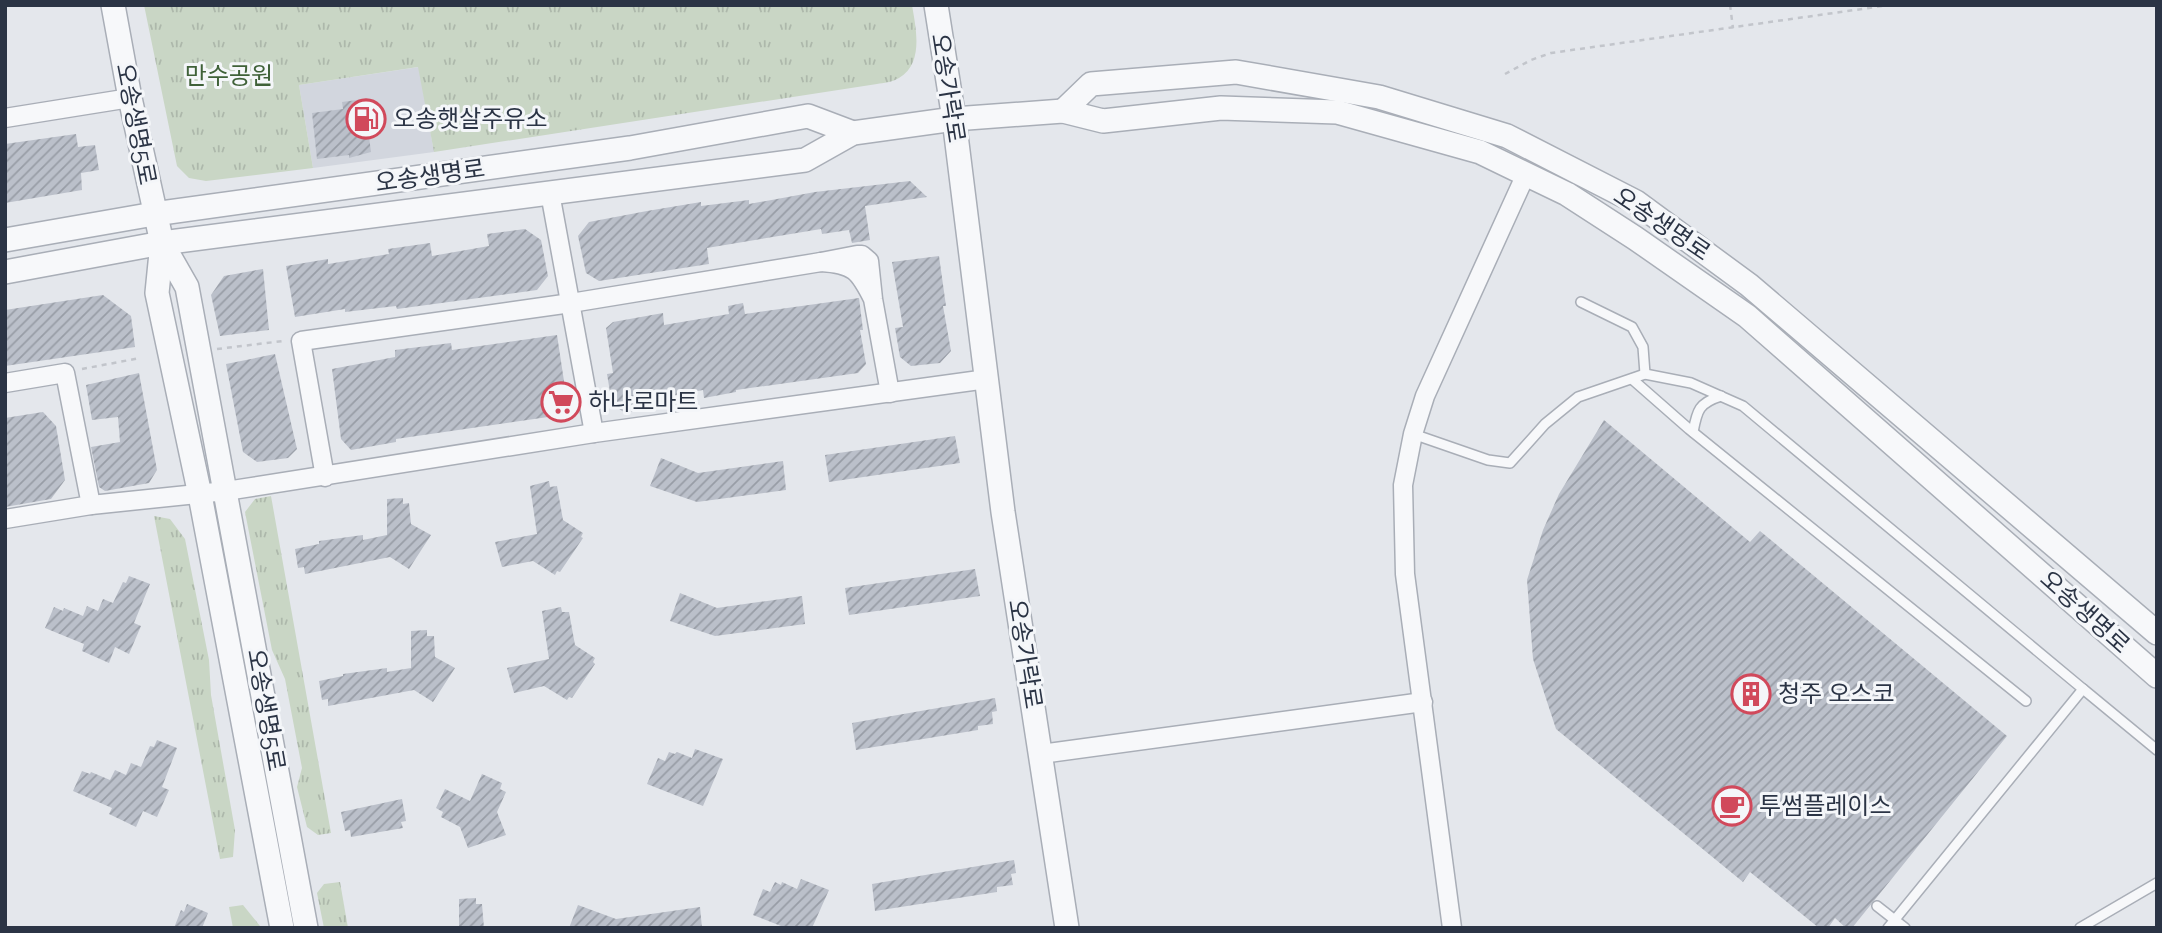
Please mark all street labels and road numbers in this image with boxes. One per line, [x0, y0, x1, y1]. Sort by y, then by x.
street label: 오송가락로 [926, 31, 971, 145]
street label: 오송생명5로 [110, 61, 163, 187]
street label: 오송생명로 [373, 153, 487, 198]
street label: 오송생명로 [1608, 181, 1716, 266]
street label: 오송생명로 [2035, 564, 2136, 659]
street label: 오송가락로 [1003, 597, 1048, 711]
street label: 오송생명5로 [241, 647, 291, 773]

